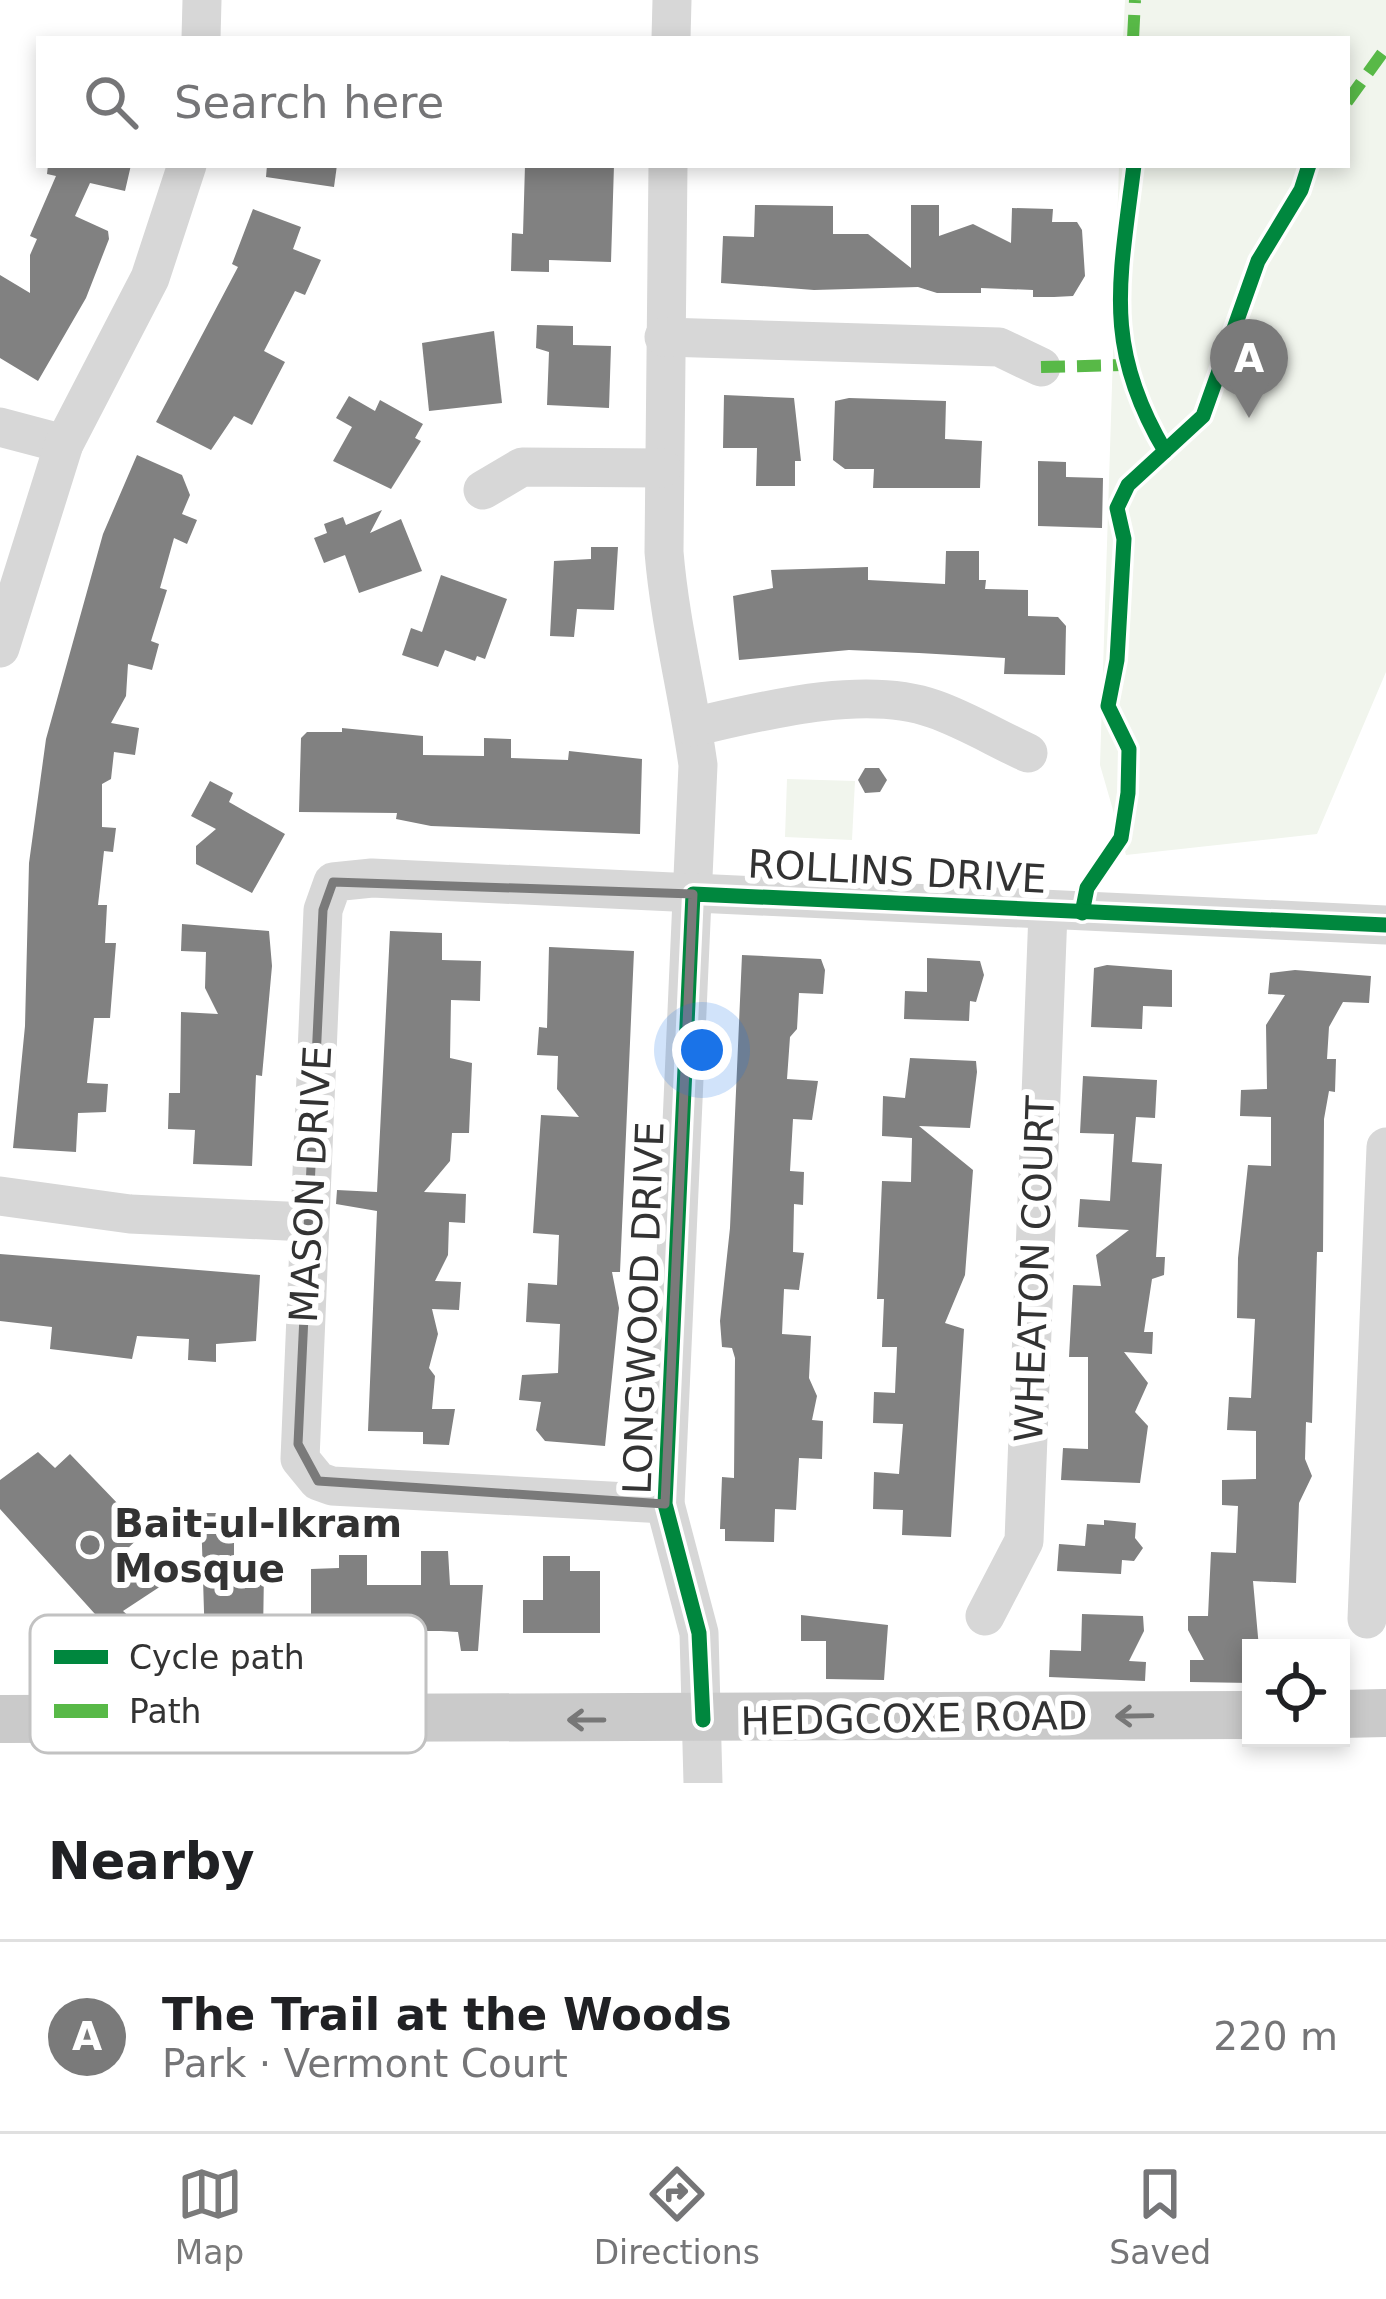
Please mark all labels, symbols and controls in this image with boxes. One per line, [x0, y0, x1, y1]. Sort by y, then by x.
search box [36, 36, 1350, 168]
icon: search [78, 69, 144, 135]
text: Search here [174, 76, 444, 129]
pin: A [1210, 319, 1288, 418]
street label: ROLLINS DRIVE [746, 841, 1047, 902]
your location [672, 1020, 732, 1080]
street label: MASON DRIVE [281, 1044, 340, 1324]
street label: WHEATON COURT [1006, 1095, 1063, 1443]
street label: LONGWOOD DRIVE [615, 1121, 672, 1495]
place label: Bait-ul-Ikram Mosque [114, 1501, 402, 1591]
marker: Bait-ul-Ikram Mosque [77, 1532, 103, 1558]
legend [30, 1615, 426, 1753]
text: Cycle path [129, 1638, 305, 1677]
map controls [1242, 1639, 1350, 1747]
button: locate [1242, 1639, 1350, 1747]
text: Path [129, 1692, 202, 1731]
street label: HEDGCOXE ROAD [740, 1693, 1088, 1744]
one-way arrow [1115, 1705, 1154, 1727]
one-way arrow [567, 1709, 606, 1731]
text: Nearby [48, 1832, 255, 1891]
text: The Trail at the Woods [162, 1988, 732, 2041]
text: A [72, 2014, 102, 2059]
text: 220 m [1213, 2014, 1338, 2059]
text: Park · Vermont Court [162, 2041, 568, 2086]
tab: Map [175, 2161, 244, 2272]
tab: Directions [594, 2161, 760, 2272]
tab: Saved [1109, 2161, 1211, 2272]

